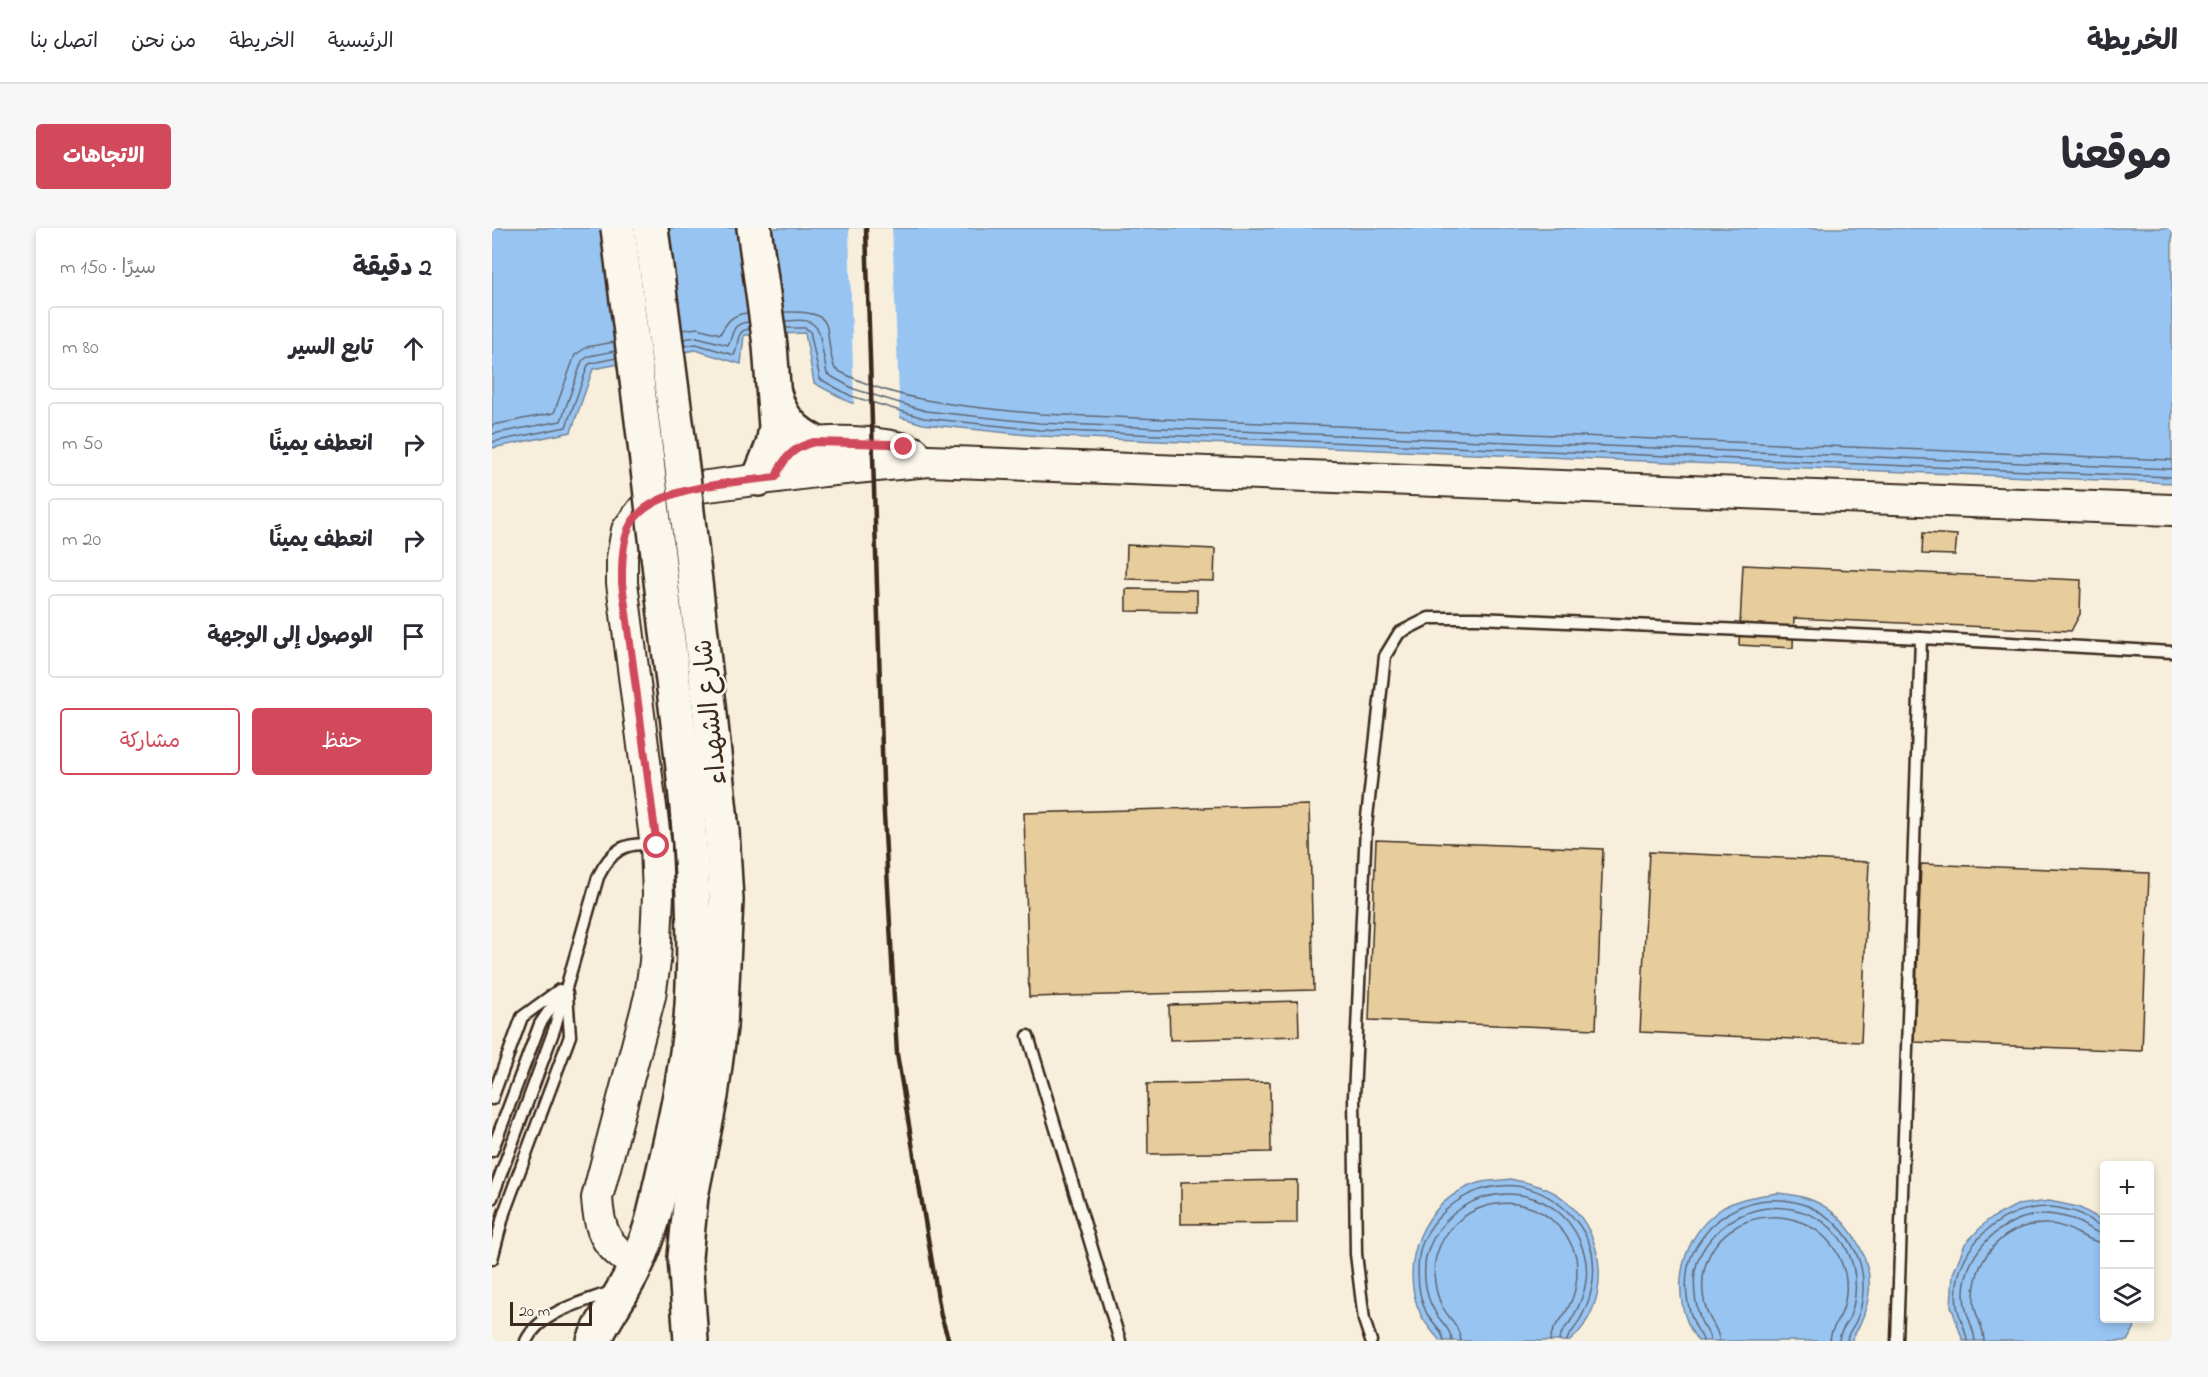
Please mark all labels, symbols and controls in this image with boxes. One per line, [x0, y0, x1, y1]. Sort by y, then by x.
text: الخريطة [2087, 22, 2178, 63]
text: اتصل بنا [30, 27, 98, 57]
text: من نحن [131, 27, 196, 57]
text: الخريطة [229, 27, 295, 57]
text: الرئيسية [328, 27, 394, 57]
button: الاتجاهات [36, 124, 171, 189]
text: موقعنا [2061, 127, 2172, 188]
text: 2 دقيقة [353, 250, 432, 288]
text: سيرًا · 150 m [60, 254, 156, 283]
icon: ahead [397, 332, 430, 365]
text: تابع السير [289, 333, 373, 365]
text: 80 m [62, 334, 99, 363]
icon: right [397, 428, 430, 461]
text: انعطف يمينًا [269, 429, 373, 461]
text: 50 m [62, 430, 103, 459]
route end [890, 433, 916, 459]
icon: right [397, 524, 430, 557]
text: انعطف يمينًا [269, 525, 373, 557]
text: 20 m [62, 526, 101, 555]
icon: arrive [397, 620, 430, 653]
text: الوصول إلى الوجهة [207, 621, 373, 653]
street label: شارع الشهداء [685, 637, 739, 786]
button: مشاركة [60, 708, 240, 775]
button: حفظ [252, 708, 432, 775]
route start [643, 832, 669, 858]
map controls [2100, 1161, 2154, 1323]
button: + [2100, 1161, 2154, 1215]
button: − [2100, 1215, 2154, 1269]
button: layers [2100, 1269, 2154, 1323]
scale bar [510, 1299, 592, 1326]
text: 20 m [519, 1300, 550, 1324]

